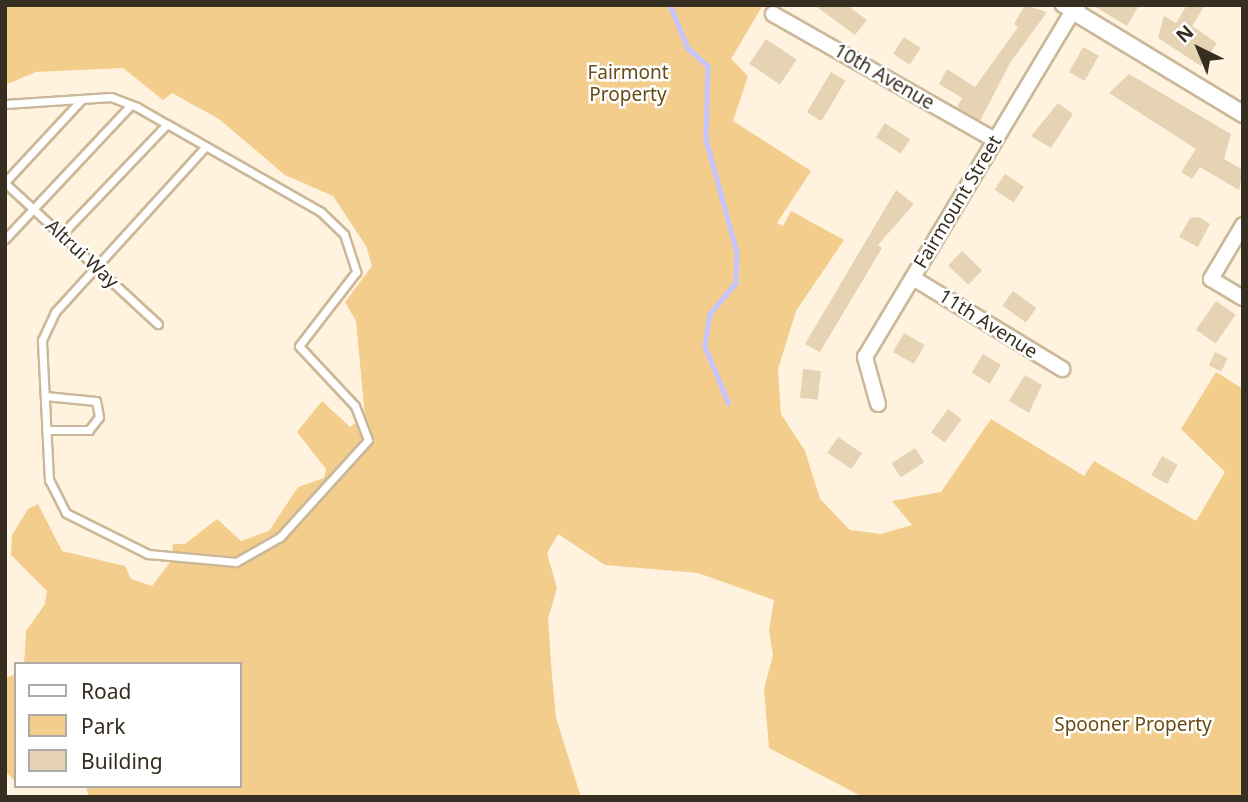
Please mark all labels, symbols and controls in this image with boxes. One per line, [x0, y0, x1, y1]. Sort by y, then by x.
north arrow [1164, 14, 1234, 84]
text: N [1170, 19, 1199, 48]
street label: 10th Avenue [830, 39, 938, 115]
park label: Fairmont Property [587, 62, 669, 106]
street label: Fairmount Street [909, 131, 1007, 273]
street label: Altrui Way [41, 215, 123, 293]
street label: 11th Avenue [934, 285, 1042, 363]
legend [14, 662, 242, 788]
text: Road [81, 677, 131, 705]
text: Park [81, 712, 125, 740]
park label: Spooner Property [1054, 714, 1212, 736]
text: Building [81, 747, 163, 775]

